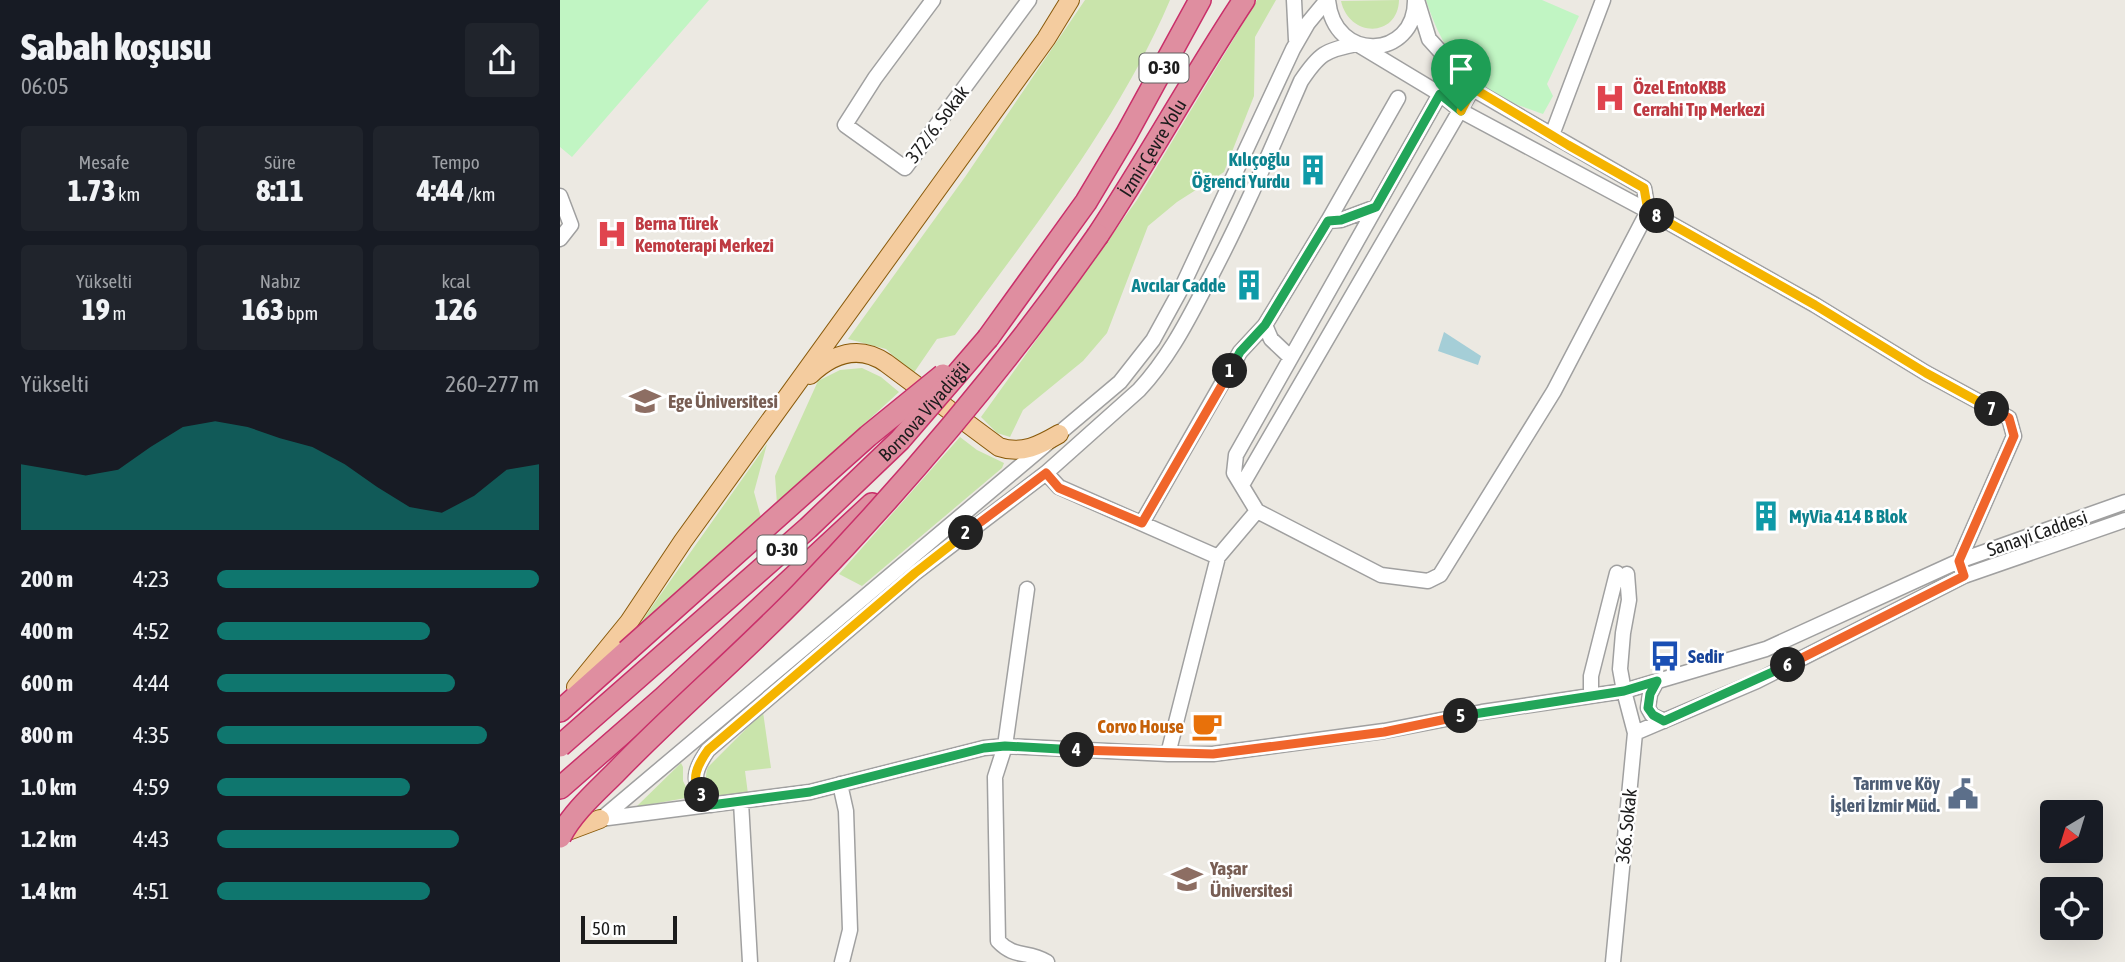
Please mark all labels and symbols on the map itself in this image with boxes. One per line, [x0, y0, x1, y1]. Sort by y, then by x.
pin [1431, 39, 1491, 111]
road number: O-30 [1140, 54, 1188, 82]
place label: Özel EntoKBB Cerrahi Tıp Merkezi [1633, 76, 1765, 120]
street label: 372/6. Sokak [901, 81, 973, 167]
hospital icon: Özel EntoKBB Cerrahi Tıp Merkezi [1593, 81, 1627, 115]
street label: İzmir Çevre Yolu [1115, 95, 1191, 201]
place label: Kılıçoğlu Öğrenci Yurdu [1192, 148, 1290, 192]
building icon: Kılıçoğlu Öğrenci Yurdu [1296, 153, 1330, 187]
pin: 8 [1640, 198, 1674, 234]
place label: Berna Türek Kemoterapi Merkezi [635, 212, 774, 256]
hospital icon: Berna Türek Kemoterapi Merkezi [595, 217, 629, 251]
building icon: Avcılar Cadde [1232, 268, 1266, 302]
place label: Avcılar Cadde [1131, 274, 1226, 296]
pin: 1 [1212, 354, 1248, 388]
street label: Bornova Viyadüğü [874, 357, 974, 466]
school or university icon: Ege Üniversitesi [628, 384, 662, 418]
place label: Ege Üniversitesi [668, 390, 778, 412]
pin: 7 [1974, 392, 2010, 426]
building icon: MyVia 414 B Blok [1749, 499, 1783, 533]
place label: MyVia 414 B Blok [1789, 505, 1907, 527]
street label: Sanayi Caddesi [1984, 506, 2090, 560]
pin: 2 [948, 516, 984, 550]
road number: O-30 [758, 536, 806, 564]
bus stop icon: Sedir [1648, 639, 1682, 673]
place label: Sedir [1688, 645, 1724, 667]
pin: 6 [1770, 648, 1806, 682]
pin: 5 [1444, 698, 1478, 734]
cafe icon: Corvo House [1190, 709, 1224, 743]
place label: Corvo House [1097, 715, 1184, 737]
pin: 4 [1060, 732, 1094, 768]
place label: Tarım ve Köy İşleri İzmir Müd. [1830, 772, 1941, 816]
public building icon: Tarım ve Köy İşleri İzmir Müd. [1946, 777, 1980, 811]
pin: 3 [684, 778, 720, 812]
street label: 366. Sokak [1611, 787, 1641, 865]
north arrow [2040, 800, 2104, 863]
place label: Yaşar Üniversitesi [1209, 857, 1293, 901]
school or university icon: Yaşar Üniversitesi [1170, 862, 1204, 896]
scale bar [581, 913, 677, 945]

